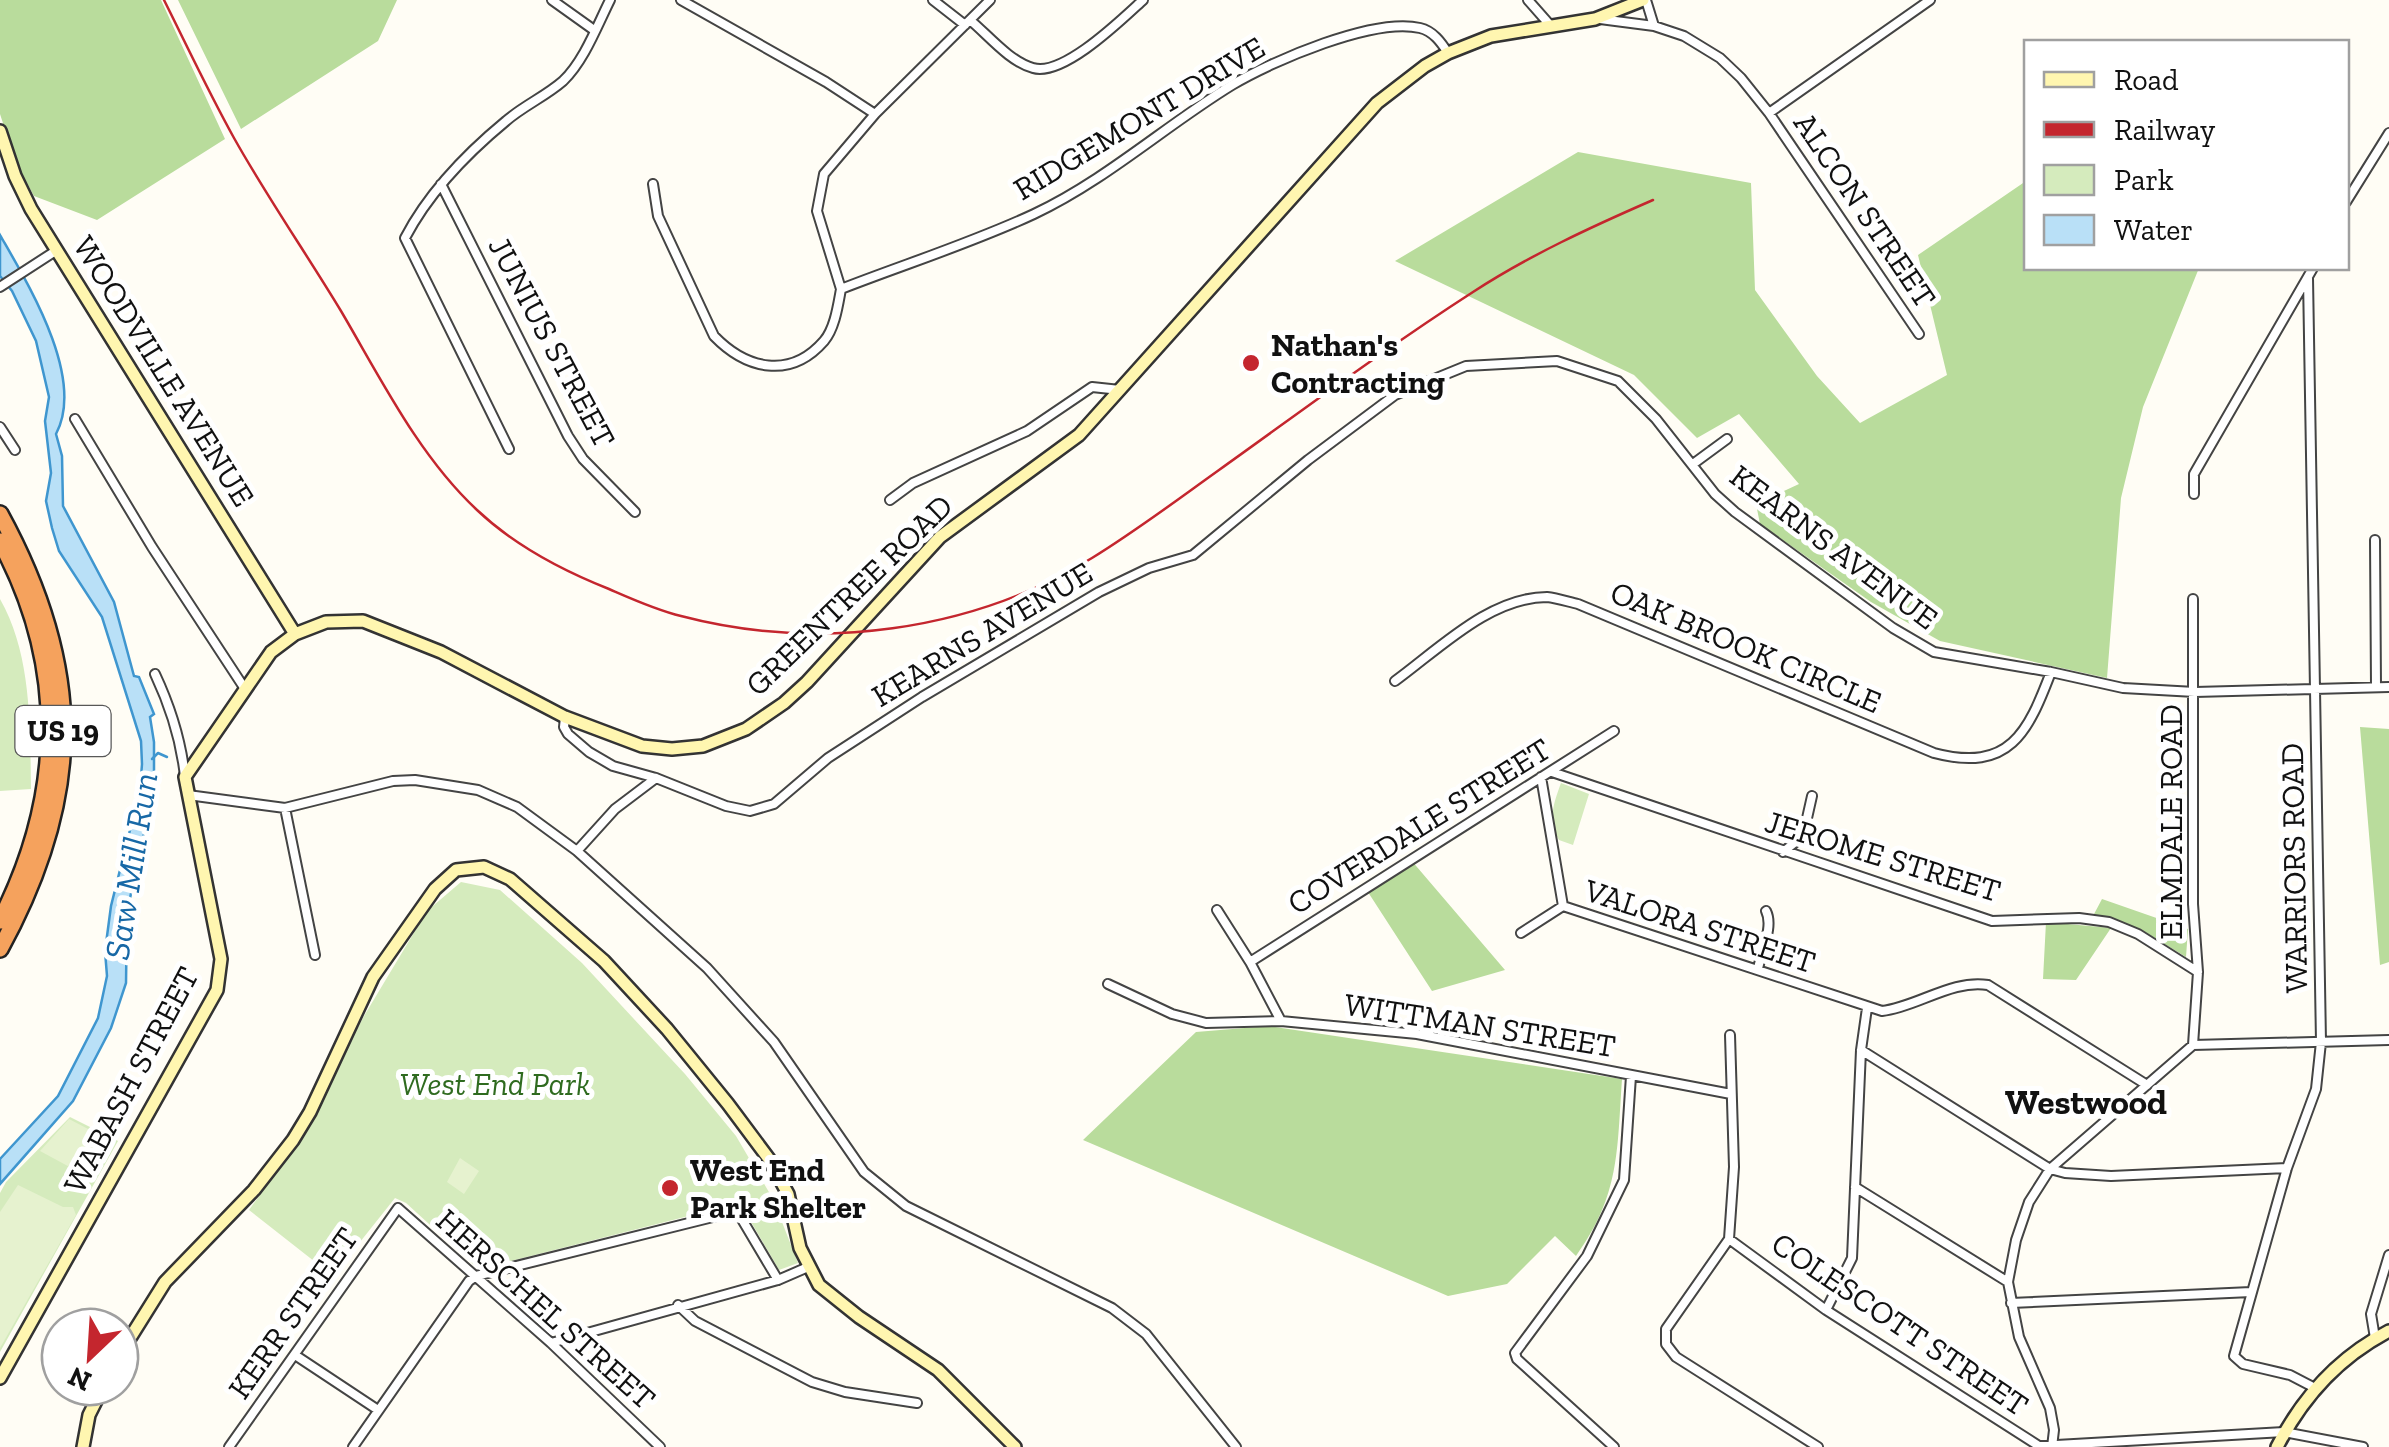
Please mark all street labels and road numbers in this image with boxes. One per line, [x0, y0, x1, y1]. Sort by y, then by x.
street label: RIDGEMONT DRIVE [1007, 28, 1271, 208]
street label: ALCON STREET [1786, 105, 1944, 315]
street label: WOODVILLE AVENUE [65, 229, 263, 513]
street label: JUNIUS STREET [481, 230, 624, 454]
street label: KEARNS AVENUE [1723, 456, 1945, 638]
street label: GREENTREE ROAD [738, 487, 960, 703]
street label: KEARNS AVENUE [865, 553, 1099, 715]
street label: OAK BROOK CIRCLE [1605, 573, 1887, 721]
street label: ELMDALE ROAD [2152, 704, 2190, 940]
road number: US 19 [15, 706, 110, 756]
street label: COVERDALE STREET [1281, 730, 1557, 922]
street label: WARRIORS ROAD [2273, 743, 2315, 993]
street label: JEROME STREET [1761, 802, 2005, 910]
street label: VALORA STREET [1579, 870, 1820, 981]
street label: WABASH STREET [55, 960, 207, 1200]
street label: WITTMAN STREET [1342, 985, 1618, 1065]
street label: HERSCHEL STREET [429, 1201, 663, 1417]
street label: KERR STREET [220, 1220, 366, 1406]
street label: COLESCOTT STREET [1765, 1224, 2036, 1424]

